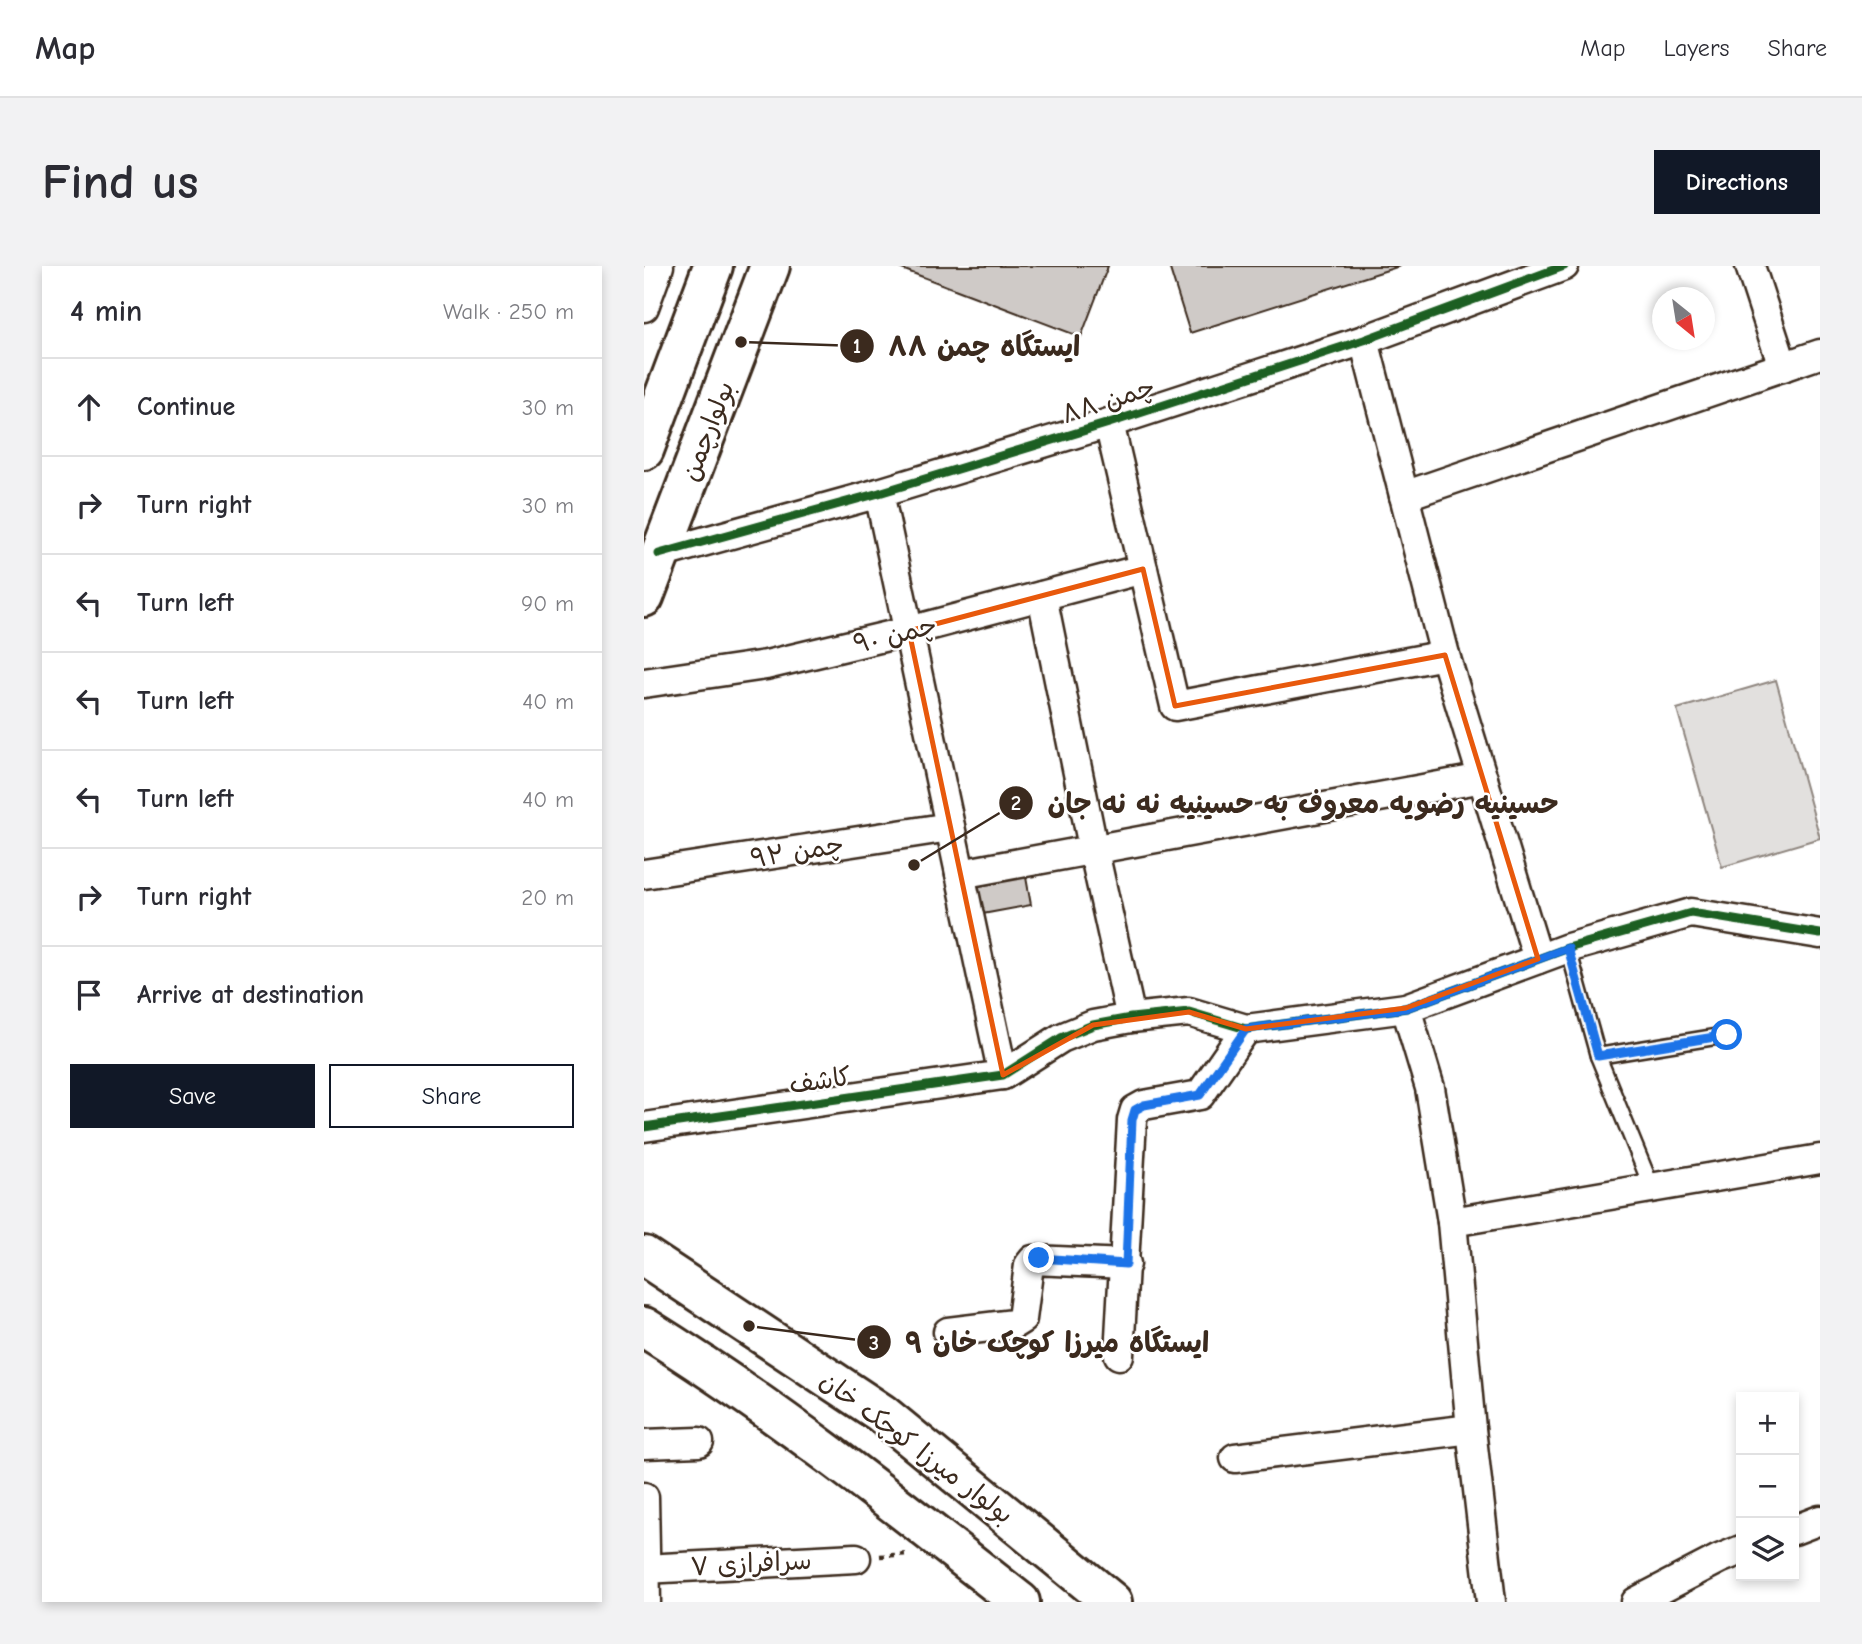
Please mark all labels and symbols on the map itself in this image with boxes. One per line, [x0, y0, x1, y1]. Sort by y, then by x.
north arrow [1652, 287, 1715, 350]
callout: ایستگاه چمن ۸۸ [839, 321, 1095, 370]
text: ایستگاه چمن ۸۸ [888, 329, 1080, 363]
text: 1 [853, 334, 861, 358]
street label: چمن ۸۸ [1058, 372, 1159, 430]
street label: بولوارچمن [675, 377, 742, 486]
street label: چمن ۹۰ [850, 610, 940, 660]
callout: حسینیه رضویه معروف به حسینیه نه نه جان [999, 778, 1573, 827]
text: حسینیه رضویه معروف به حسینیه نه نه جان [1047, 788, 1559, 821]
text: 2 [1011, 791, 1021, 815]
street label: چمن ۹۲ [748, 830, 846, 874]
route start [1711, 1019, 1742, 1050]
street label: کاشف [787, 1062, 853, 1100]
route end [1023, 1242, 1054, 1273]
callout: ایستگاه میرزا کوچک خان ۹ [856, 1318, 1223, 1367]
text: ایستگاه میرزا کوچک خان ۹ [905, 1325, 1209, 1360]
text: 3 [869, 1331, 879, 1355]
street label: بولوار میرزا کوچک خان [813, 1365, 1019, 1531]
street label: سرافرازی ۷ [690, 1546, 813, 1582]

